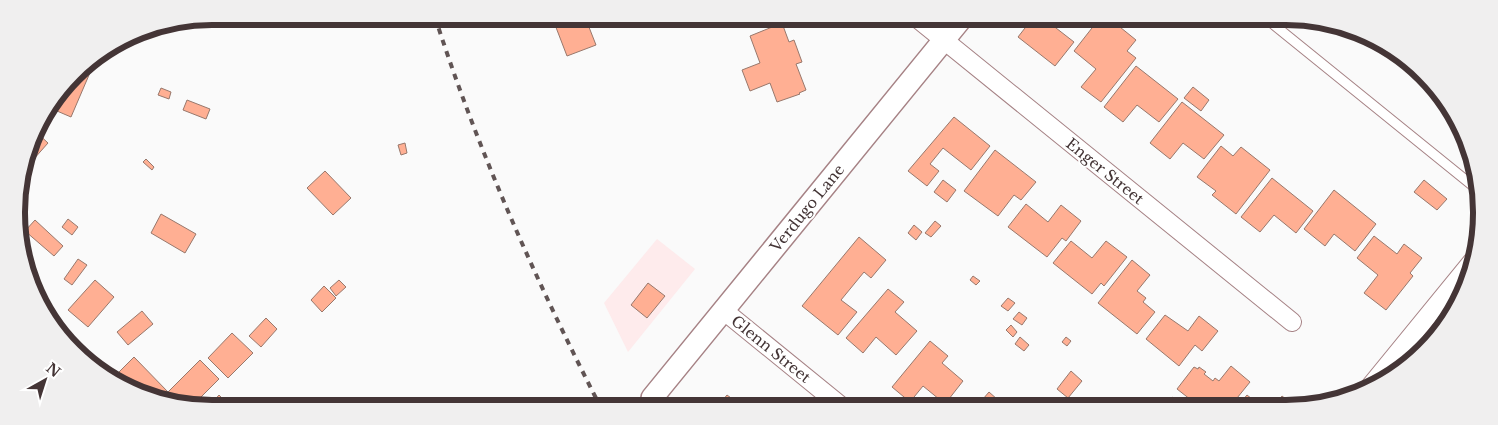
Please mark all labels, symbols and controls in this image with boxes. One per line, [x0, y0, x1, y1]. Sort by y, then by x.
street label: Enger Street [1062, 134, 1148, 208]
street label: Verdugo Lane [765, 160, 848, 257]
street label: Glenn Street [727, 311, 815, 387]
north arrow [20, 355, 70, 405]
text: N [42, 359, 64, 381]

